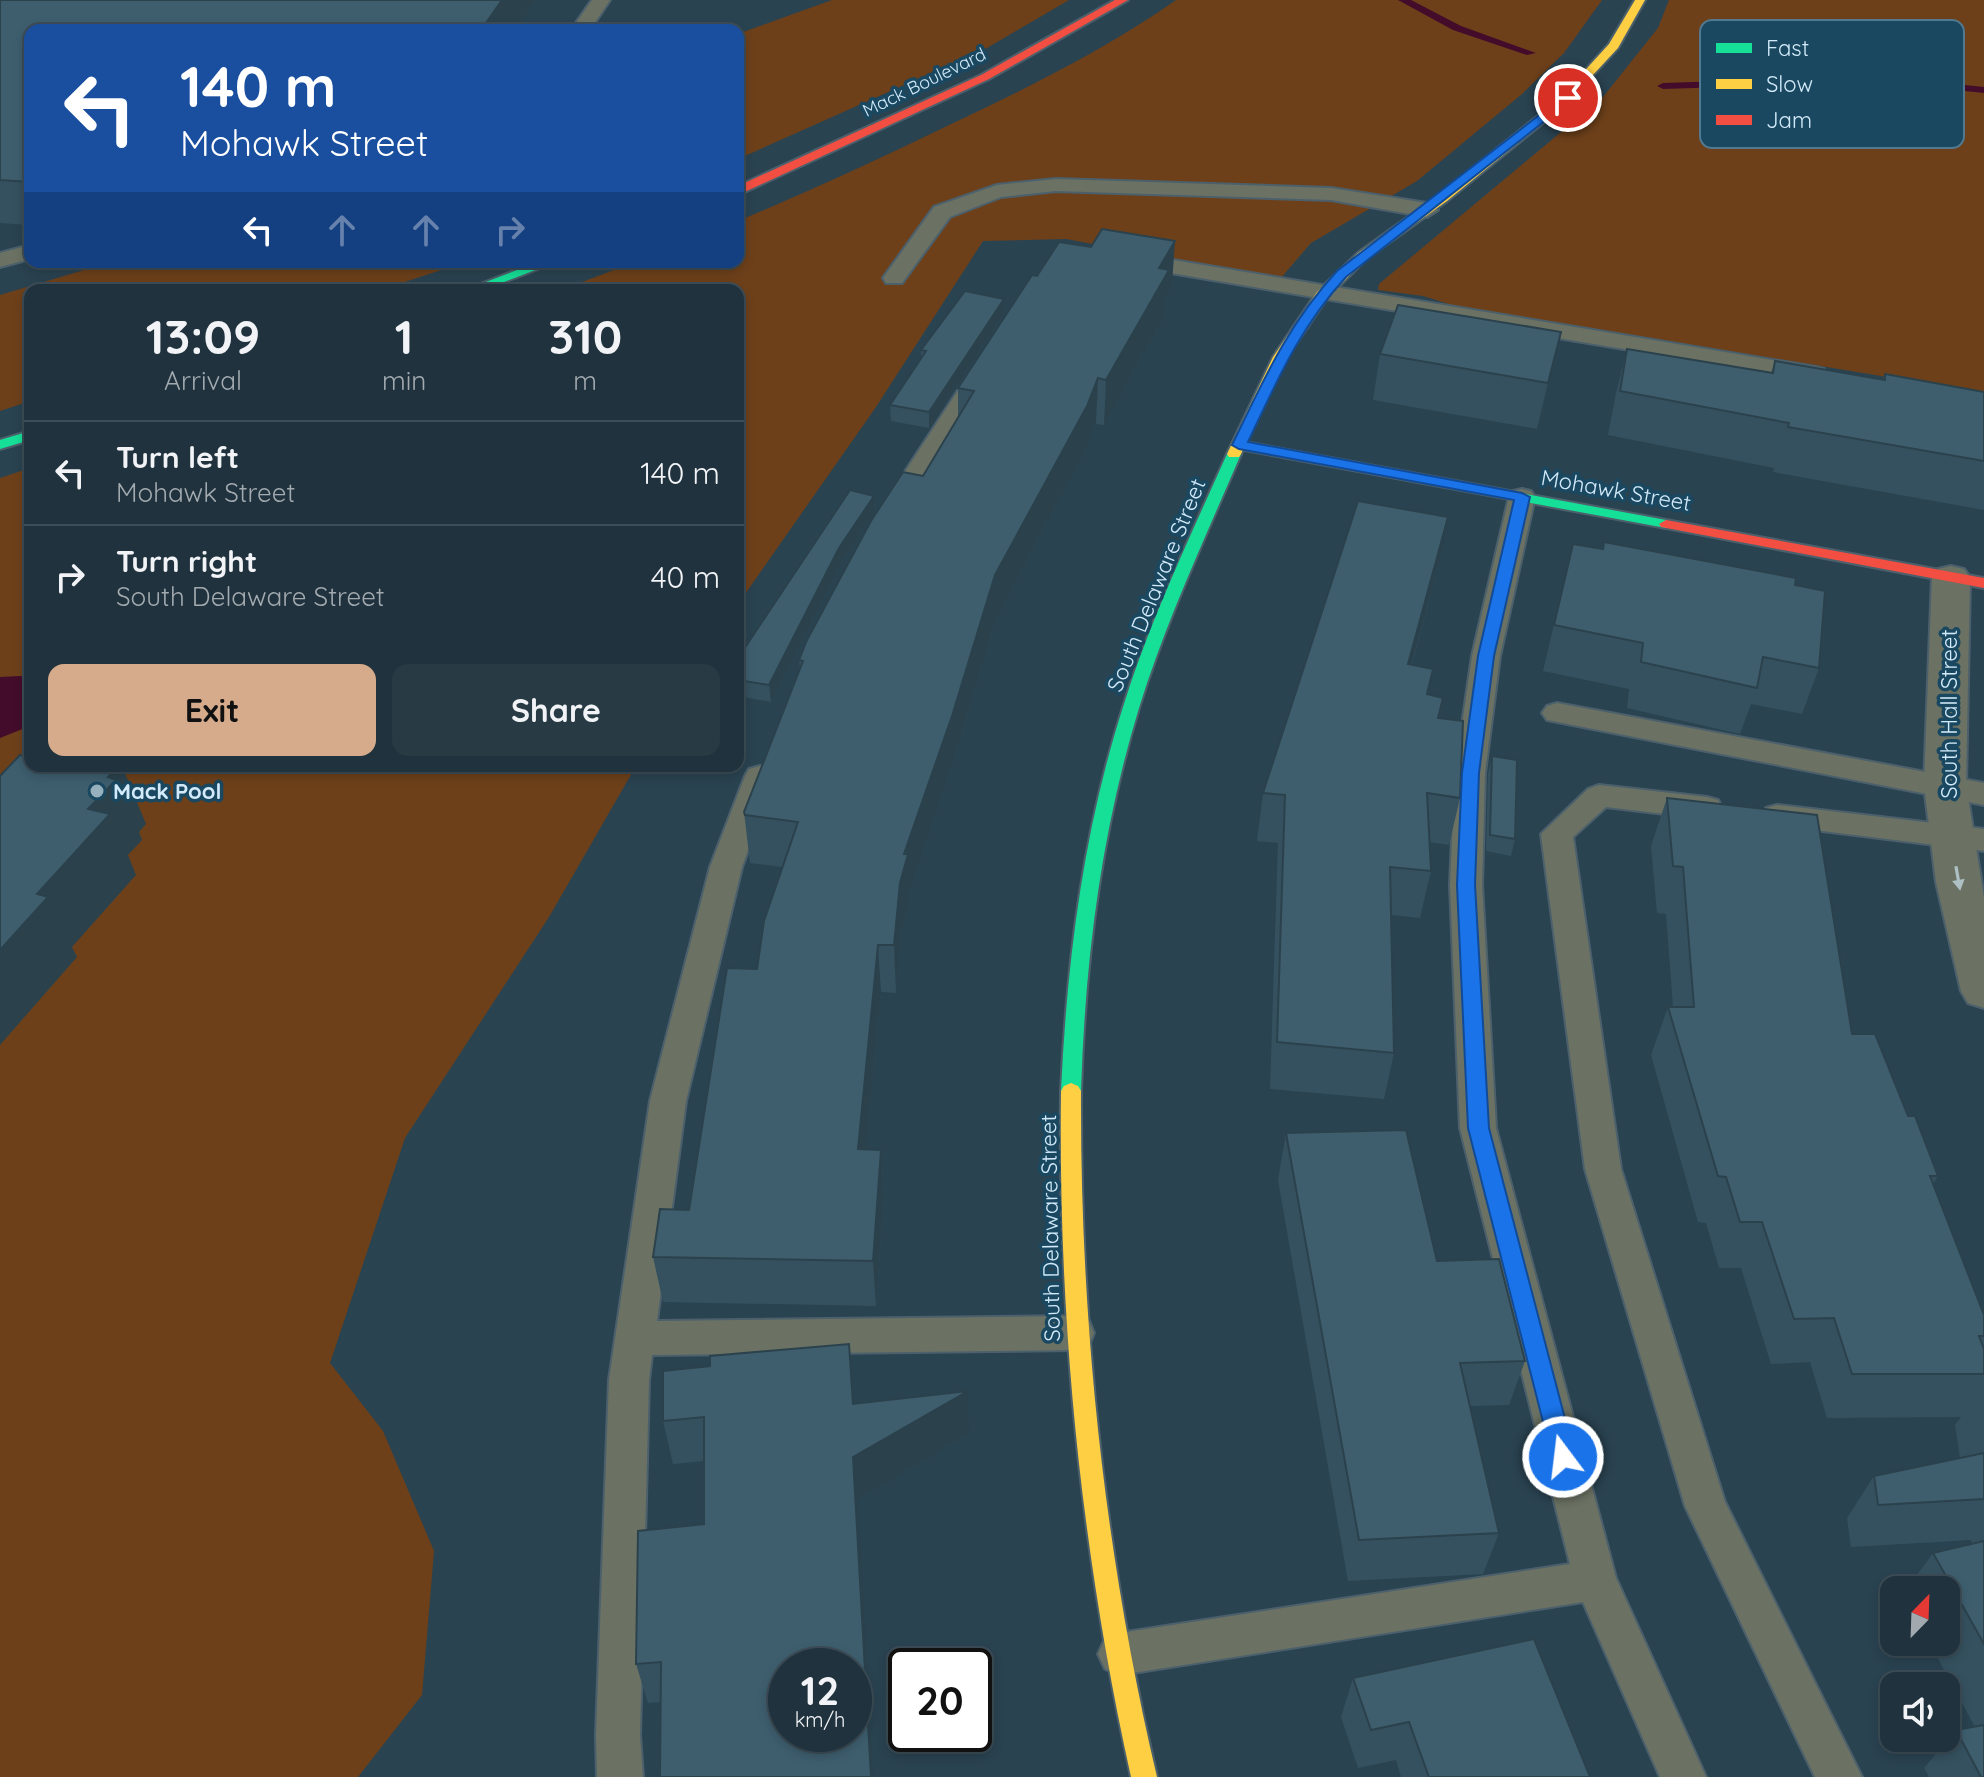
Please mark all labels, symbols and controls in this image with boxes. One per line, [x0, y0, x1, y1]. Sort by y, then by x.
legend [1700, 20, 1964, 148]
text: Fast [1766, 34, 1809, 62]
street label: Mack Boulevard [859, 42, 989, 122]
text: 140 m [180, 51, 336, 121]
icon: left [48, 56, 152, 160]
pin [1534, 64, 1602, 132]
text: Slow [1766, 70, 1813, 98]
icon: arrive [1546, 76, 1590, 120]
text: Jam [1766, 106, 1812, 134]
text: Mohawk Street [180, 120, 428, 165]
icon: left [236, 208, 280, 252]
icon: ahead [320, 208, 364, 252]
icon: ahead [404, 208, 448, 252]
icon: right [488, 208, 532, 252]
text: 13:09 [146, 306, 260, 366]
text: 1 [395, 306, 414, 366]
text: 310 [548, 306, 622, 366]
text: Arrival [164, 364, 242, 397]
text: min [382, 364, 426, 397]
text: m [573, 364, 597, 397]
text: Turn left [116, 438, 239, 476]
icon: left [48, 451, 92, 495]
text: 140 m [640, 454, 720, 492]
street label: Mohawk Street [1539, 463, 1693, 517]
street label: South Delaware Street [1100, 474, 1212, 696]
text: Mohawk Street [116, 476, 295, 509]
text: Turn right [116, 542, 257, 580]
icon: right [48, 555, 92, 599]
text: 40 m [651, 558, 720, 596]
text: South Delaware Street [116, 580, 385, 613]
street label: South Hall Street [1935, 629, 1963, 799]
button: Exit [48, 664, 376, 756]
button: Share [392, 664, 720, 756]
place label: Mack Pool [113, 777, 221, 805]
marker: Mack Pool [88, 782, 106, 800]
one-way arrow [1952, 865, 1964, 890]
street label: South Delaware Street [1034, 1114, 1066, 1342]
position arrow [1521, 1415, 1605, 1499]
north arrow [1880, 1576, 1960, 1656]
map controls [1880, 1576, 1960, 1752]
speed limit sign: 20 [888, 1648, 992, 1752]
text: 12 [801, 1665, 839, 1715]
button: sound [1880, 1672, 1960, 1752]
text: km/h [795, 1707, 845, 1732]

